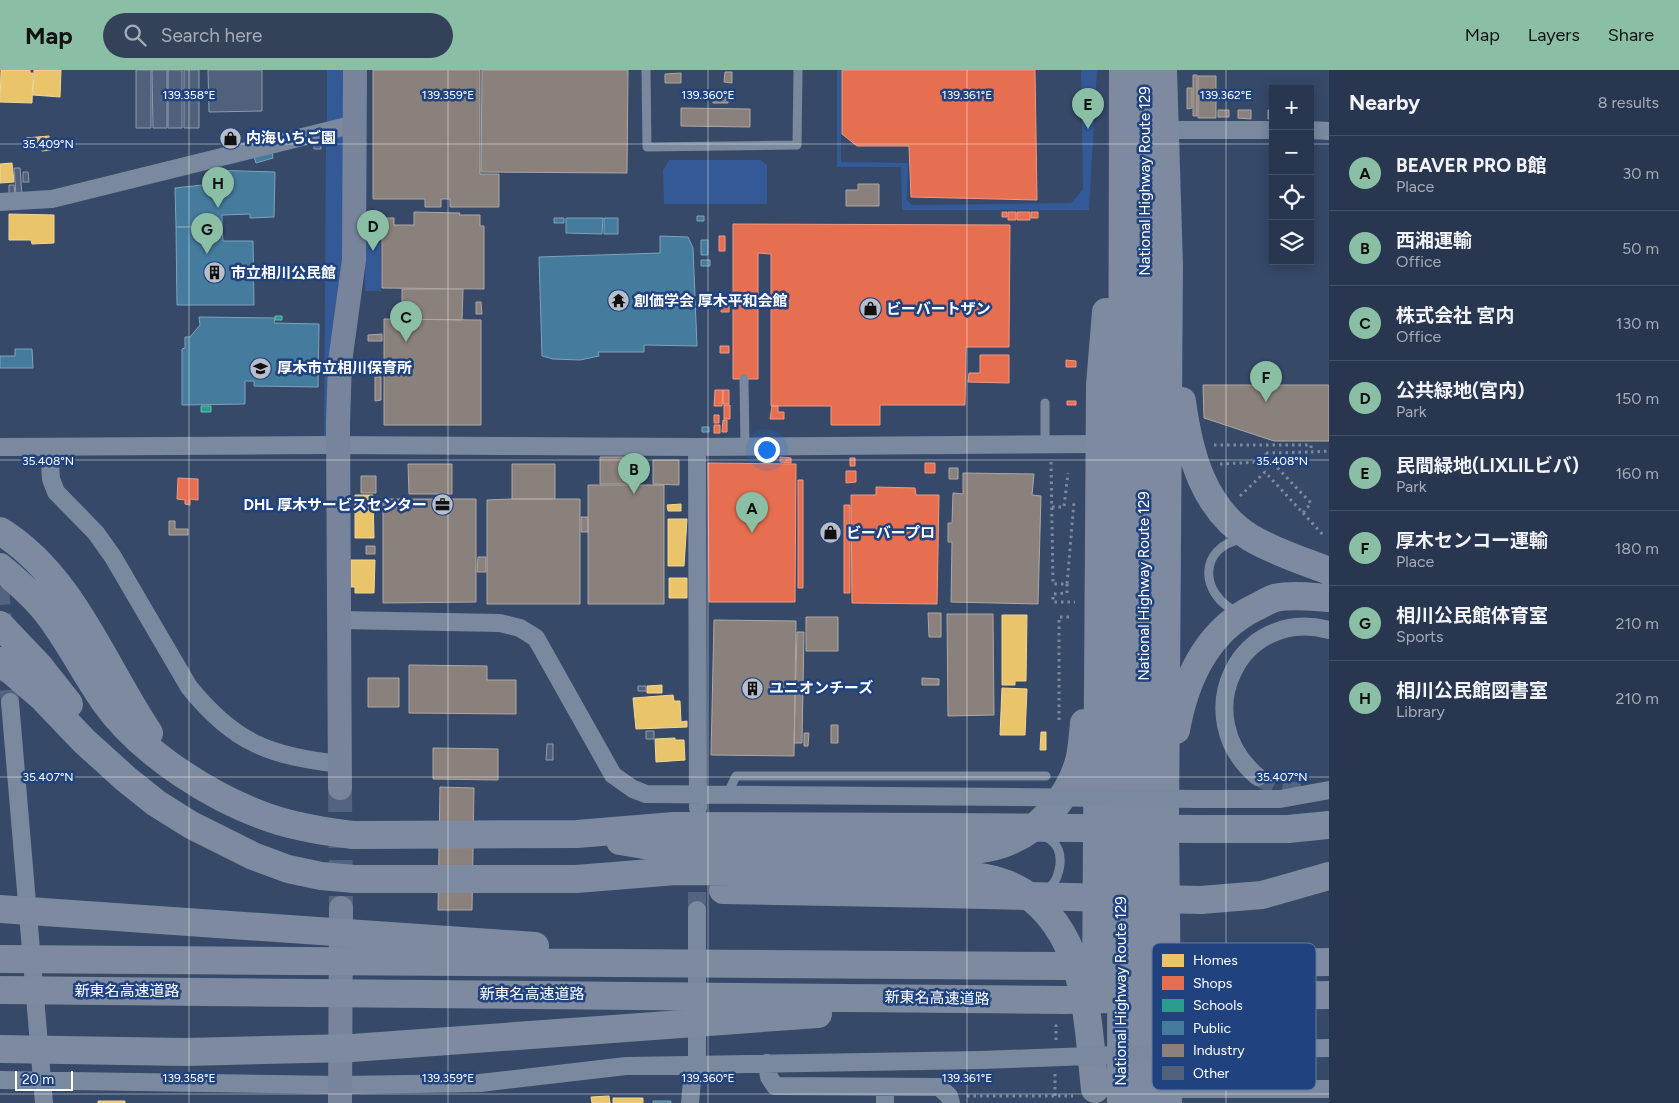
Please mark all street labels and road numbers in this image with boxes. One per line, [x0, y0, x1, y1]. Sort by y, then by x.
street label: National Highway Route 129 [1136, 86, 1154, 276]
street label: National Highway Route 129 [1135, 491, 1153, 681]
street label: National Highway Route 129 [1112, 896, 1130, 1086]
street label: 新東名高速道路 [74, 982, 180, 1000]
street label: 新東名高速道路 [479, 985, 585, 1003]
street label: 新東名高速道路 [884, 988, 990, 1008]

